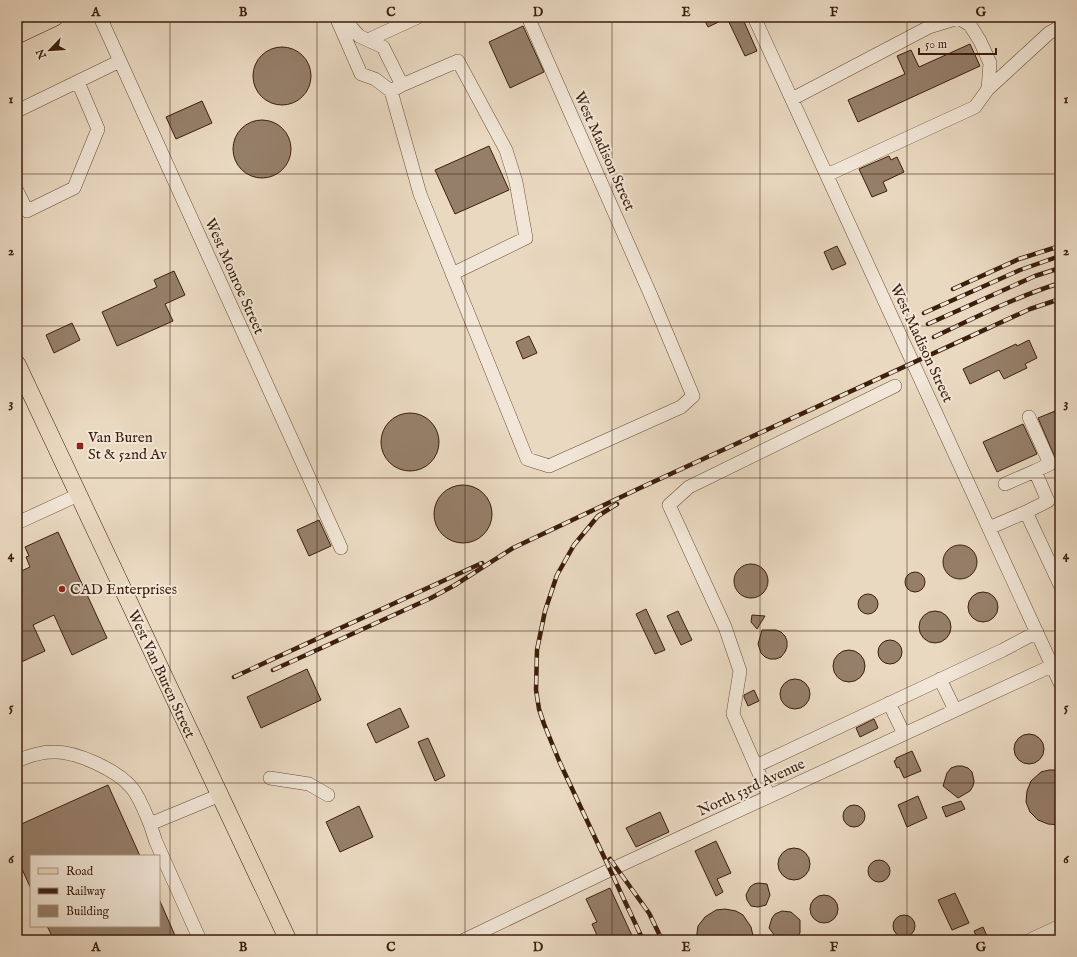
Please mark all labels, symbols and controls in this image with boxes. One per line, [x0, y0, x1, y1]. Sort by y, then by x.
text: A [91, 4, 102, 21]
text: B [239, 4, 248, 21]
text: C [386, 4, 396, 21]
text: D [533, 4, 544, 21]
text: E [681, 4, 691, 21]
text: F [830, 4, 839, 21]
text: G [976, 4, 987, 21]
north arrow [30, 30, 70, 70]
scale bar [919, 30, 996, 56]
text: 50 m [925, 37, 947, 52]
text: N [33, 46, 51, 62]
street label: West Madison Street [570, 89, 639, 214]
text: 1 [9, 91, 14, 108]
text: 1 [1064, 91, 1069, 108]
street label: West Monroe Street [200, 215, 269, 337]
text: 2 [8, 243, 14, 260]
text: 2 [1063, 243, 1069, 260]
street label: West Madison Street [886, 281, 957, 405]
text: 3 [9, 395, 14, 412]
text: 3 [1064, 395, 1069, 412]
place label: Van Buren St & 52nd Av [87, 428, 167, 464]
marker: Van Buren St & 52nd Av [75, 441, 85, 451]
text: 4 [8, 547, 15, 564]
text: 4 [1063, 547, 1070, 564]
place label: CAD Enterprises [70, 580, 177, 599]
marker: CAD Enterprises [57, 584, 67, 594]
street label: West Van Buren Street [123, 607, 200, 741]
text: 5 [9, 699, 14, 716]
text: 5 [1064, 699, 1069, 716]
street label: North 53rd Avenue [695, 754, 808, 821]
text: 6 [8, 851, 14, 868]
text: 6 [1063, 851, 1069, 868]
legend [30, 855, 160, 927]
text: Road [66, 864, 94, 879]
text: Railway [66, 884, 105, 899]
text: Building [66, 904, 110, 919]
text: A [91, 939, 102, 956]
text: B [239, 939, 248, 956]
text: C [386, 939, 396, 956]
text: D [533, 939, 544, 956]
text: E [681, 939, 691, 956]
text: F [830, 939, 839, 956]
text: G [976, 939, 987, 956]

